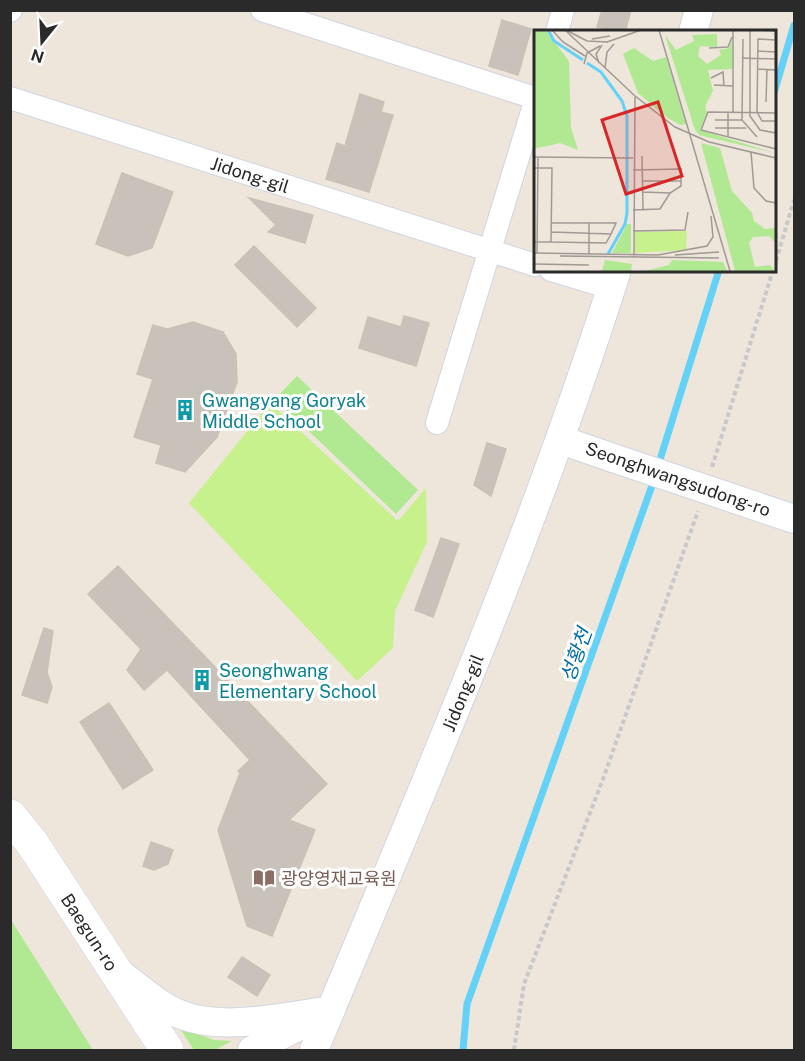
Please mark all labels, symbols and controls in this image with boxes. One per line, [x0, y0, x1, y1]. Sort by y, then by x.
north arrow [12, 12, 72, 72]
inset map [534, 30, 775, 272]
text: N [29, 45, 46, 67]
street label: Jidong-gil [208, 152, 292, 197]
place label: Gwangyang Goryak Middle School [202, 390, 366, 432]
building icon: Gwangyang Goryak Middle School [173, 398, 197, 422]
street label: Seonghwangsudong-ro [583, 437, 773, 521]
water label: 성황천 [555, 623, 598, 685]
street label: Jidong-gil [437, 651, 487, 734]
place label: Seonghwang Elementary School [219, 660, 377, 702]
building icon: Seonghwang Elementary School [190, 668, 214, 692]
library icon: 광양영재교육원 [252, 866, 276, 890]
place label: 광양영재교육원 [281, 868, 397, 889]
street label: Baegun-ro [57, 889, 123, 975]

